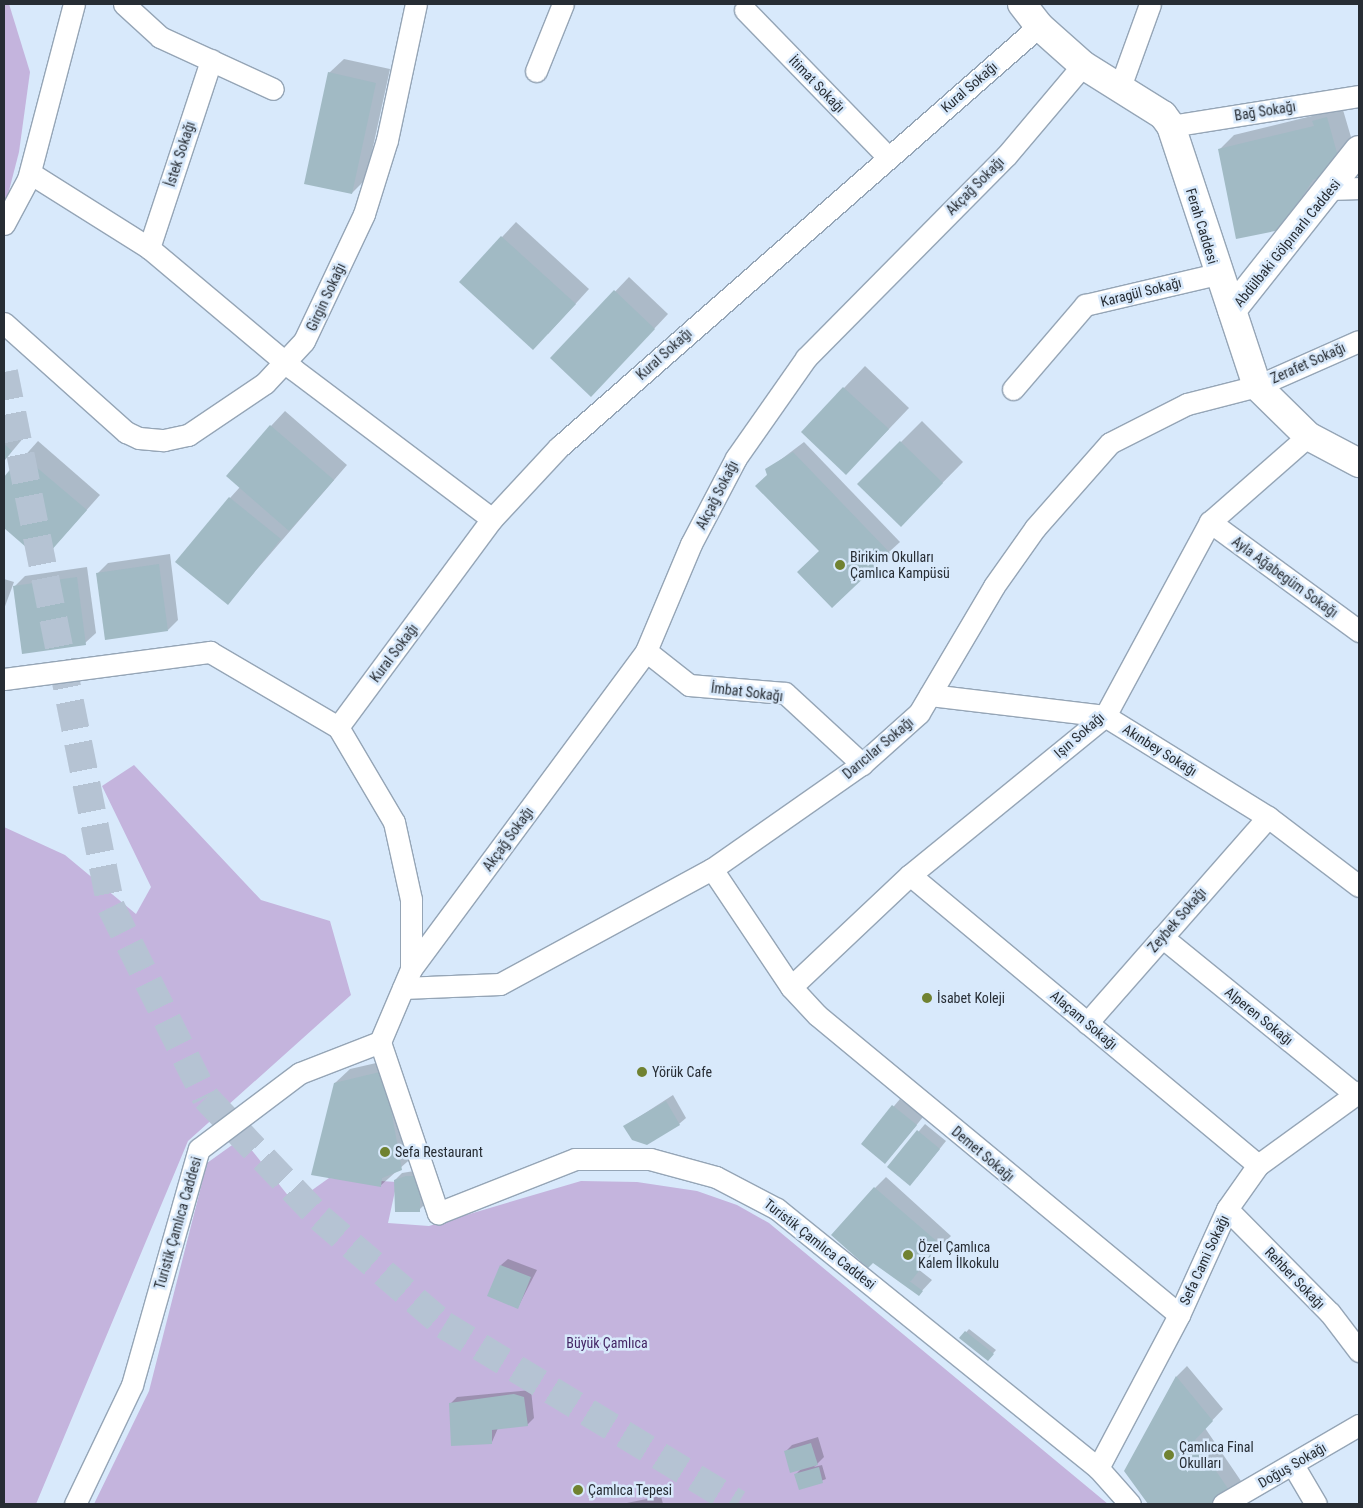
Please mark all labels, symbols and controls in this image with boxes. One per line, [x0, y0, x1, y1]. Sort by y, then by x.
street label: İtimat Sokağı [786, 52, 848, 116]
street label: Kural Sokağı [937, 58, 1001, 116]
street label: Bağ Sokağı [1233, 98, 1297, 124]
street label: İstek Sokağı [162, 119, 198, 189]
street label: Akçağ Sokağı [943, 154, 1007, 218]
street label: Abdülbaki Gölpınarlı Caddesi [1230, 176, 1344, 310]
street label: Ferah Caddesi [1182, 186, 1222, 266]
street label: Girgin Sokağı [303, 260, 349, 334]
street label: Karagül Sokağı [1099, 274, 1183, 310]
street label: Kural Sokağı [633, 325, 695, 383]
street label: Zerafet Sokağı [1268, 339, 1348, 387]
street label: Akçağ Sokağı [692, 458, 742, 532]
street label: Ayla Ağabegüm Sokağı [1229, 533, 1341, 621]
place label: Birikim Okulları Çamlıca Kampüsü [850, 549, 950, 582]
marker: Birikim Okulları Çamlıca Kampüsü [834, 559, 846, 571]
street label: Kural Sokağı [367, 620, 421, 686]
street label: İmbat Sokağı [710, 679, 784, 705]
street label: Işın Sokağı [1051, 709, 1107, 761]
street label: Darıcılar Sokağı [839, 714, 917, 782]
street label: Akınbey Sokağı [1120, 721, 1200, 779]
street label: Akçağ Sokağı [479, 804, 537, 874]
street label: Zeybek Sokağı [1144, 884, 1210, 956]
street label: Alperen Sokağı [1221, 983, 1297, 1049]
street label: Alaçam Sokağı [1047, 987, 1121, 1053]
place label: İsabet Koleji [937, 990, 1005, 1006]
marker: İsabet Koleji [921, 992, 933, 1004]
place label: Yörük Cafe [652, 1064, 712, 1080]
marker: Yörük Cafe [636, 1066, 648, 1078]
street label: Demet Sokağı [948, 1123, 1018, 1185]
place label: Sefa Restaurant [395, 1144, 483, 1160]
marker: Sefa Restaurant [379, 1146, 391, 1158]
street label: Turistik Çamlıca Caddesi [151, 1155, 205, 1291]
street label: Turistik Çamlıca Caddesi [761, 1195, 879, 1293]
street label: Sefa Cami Sokağı [1176, 1212, 1232, 1308]
place label: Özel Çamlıca Kalem İlkokulu [918, 1239, 999, 1272]
street label: Rehber Sokağı [1261, 1244, 1329, 1312]
marker: Özel Çamlıca Kalem İlkokulu [902, 1249, 914, 1261]
park label: Büyük Çamlıca [566, 1335, 648, 1351]
place label: Çamlıca Final Okulları [1179, 1439, 1254, 1471]
street label: Doğuş Sokağı [1255, 1439, 1329, 1491]
marker: Çamlıca Final Okulları [1163, 1449, 1175, 1461]
place label: Çamlıca Tepesi [588, 1482, 672, 1498]
marker: Çamlıca Tepesi [572, 1484, 584, 1496]

